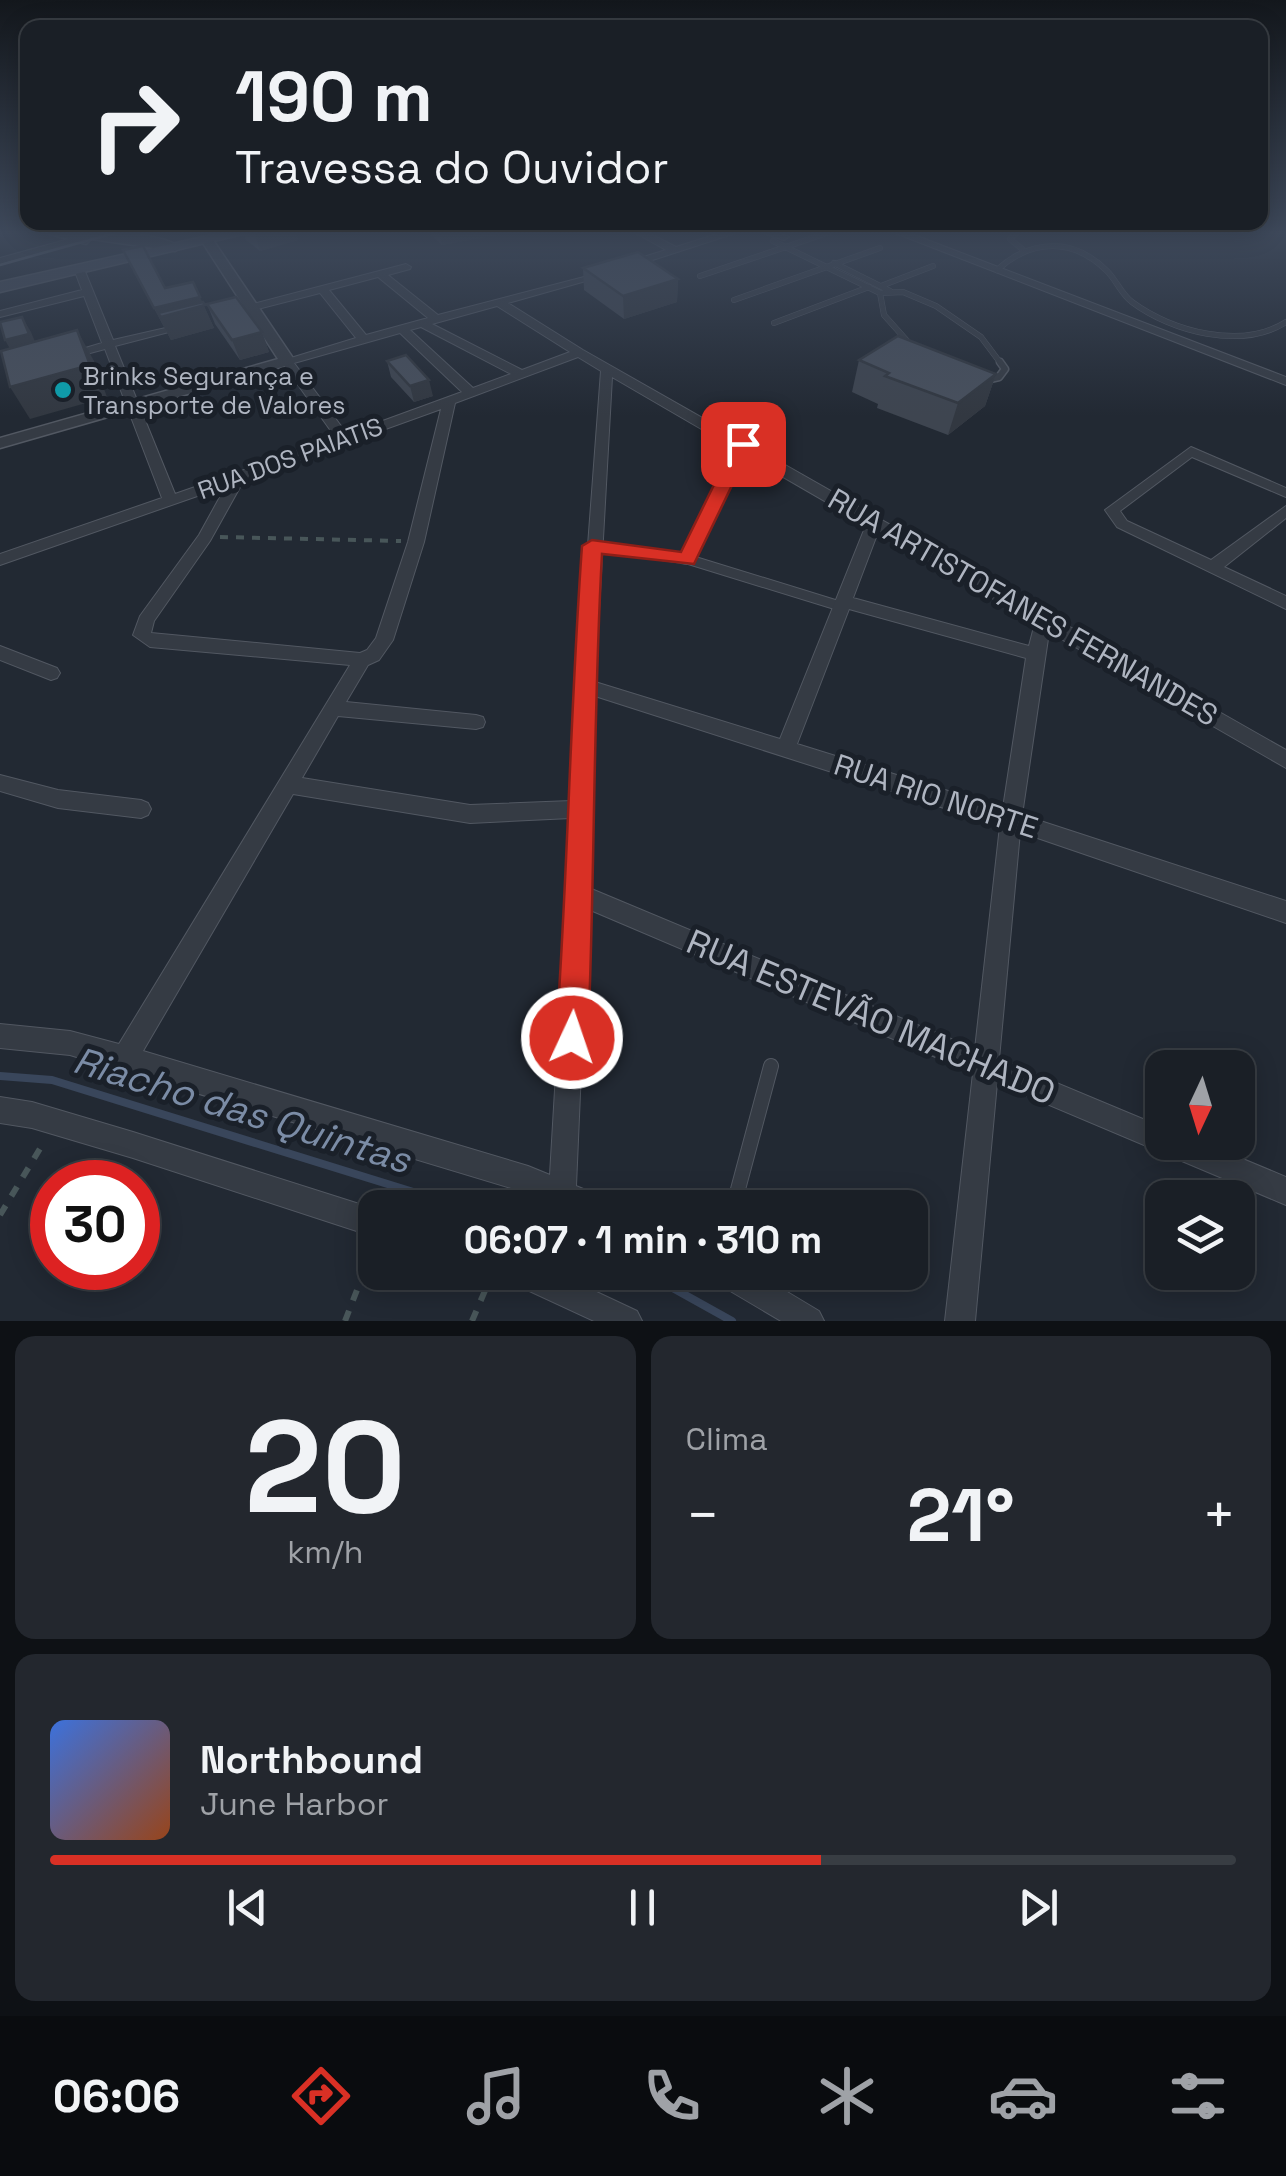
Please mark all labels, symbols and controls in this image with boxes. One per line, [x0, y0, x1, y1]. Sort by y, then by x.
text: 190 m [235, 52, 433, 141]
icon: right [70, 60, 200, 190]
text: Travessa do Ouvidor [235, 139, 669, 196]
place label: Brinks Segurança e Transporte de Valores [83, 360, 345, 421]
marker: Brinks Segurança e Transporte de Valores [52, 379, 74, 401]
pin [701, 402, 786, 487]
street label: RUA DOS PAIATIS [193, 410, 387, 506]
icon: arrive [716, 417, 771, 472]
street label: RUA ARTISTOFANES FERNANDES [821, 479, 1225, 735]
street label: RUA RIO NORTE [829, 745, 1043, 847]
street label: RUA ESTEVÃO MACHADO [680, 919, 1062, 1115]
position arrow [520, 986, 624, 1090]
water label: Riacho das Quintas [68, 1036, 417, 1184]
north arrow [1145, 1050, 1255, 1160]
map controls [1145, 1050, 1255, 1290]
speed limit sign: 30 [30, 1160, 160, 1290]
button: layers [1145, 1180, 1255, 1290]
text: 06:07 · 1 min · 310 m [464, 1216, 822, 1264]
text: 20 [245, 1384, 406, 1550]
text: Clima [686, 1419, 768, 1459]
text: 21° [907, 1467, 1015, 1563]
text: − [686, 1480, 720, 1550]
text: + [1202, 1480, 1236, 1550]
text: km/h [287, 1532, 363, 1572]
text: Northbound [200, 1736, 423, 1784]
text: June Harbor [200, 1784, 388, 1824]
icon: previous [220, 1880, 275, 1935]
icon: pause [615, 1880, 670, 1935]
icon: next [1011, 1880, 1066, 1935]
icon: directions [286, 2061, 356, 2131]
icon: music [461, 2061, 531, 2131]
icon: phone [637, 2061, 707, 2131]
icon: climate [812, 2061, 882, 2131]
icon: car [988, 2061, 1058, 2131]
icon: filters [1163, 2061, 1233, 2131]
text: 06:06 [53, 2068, 180, 2125]

